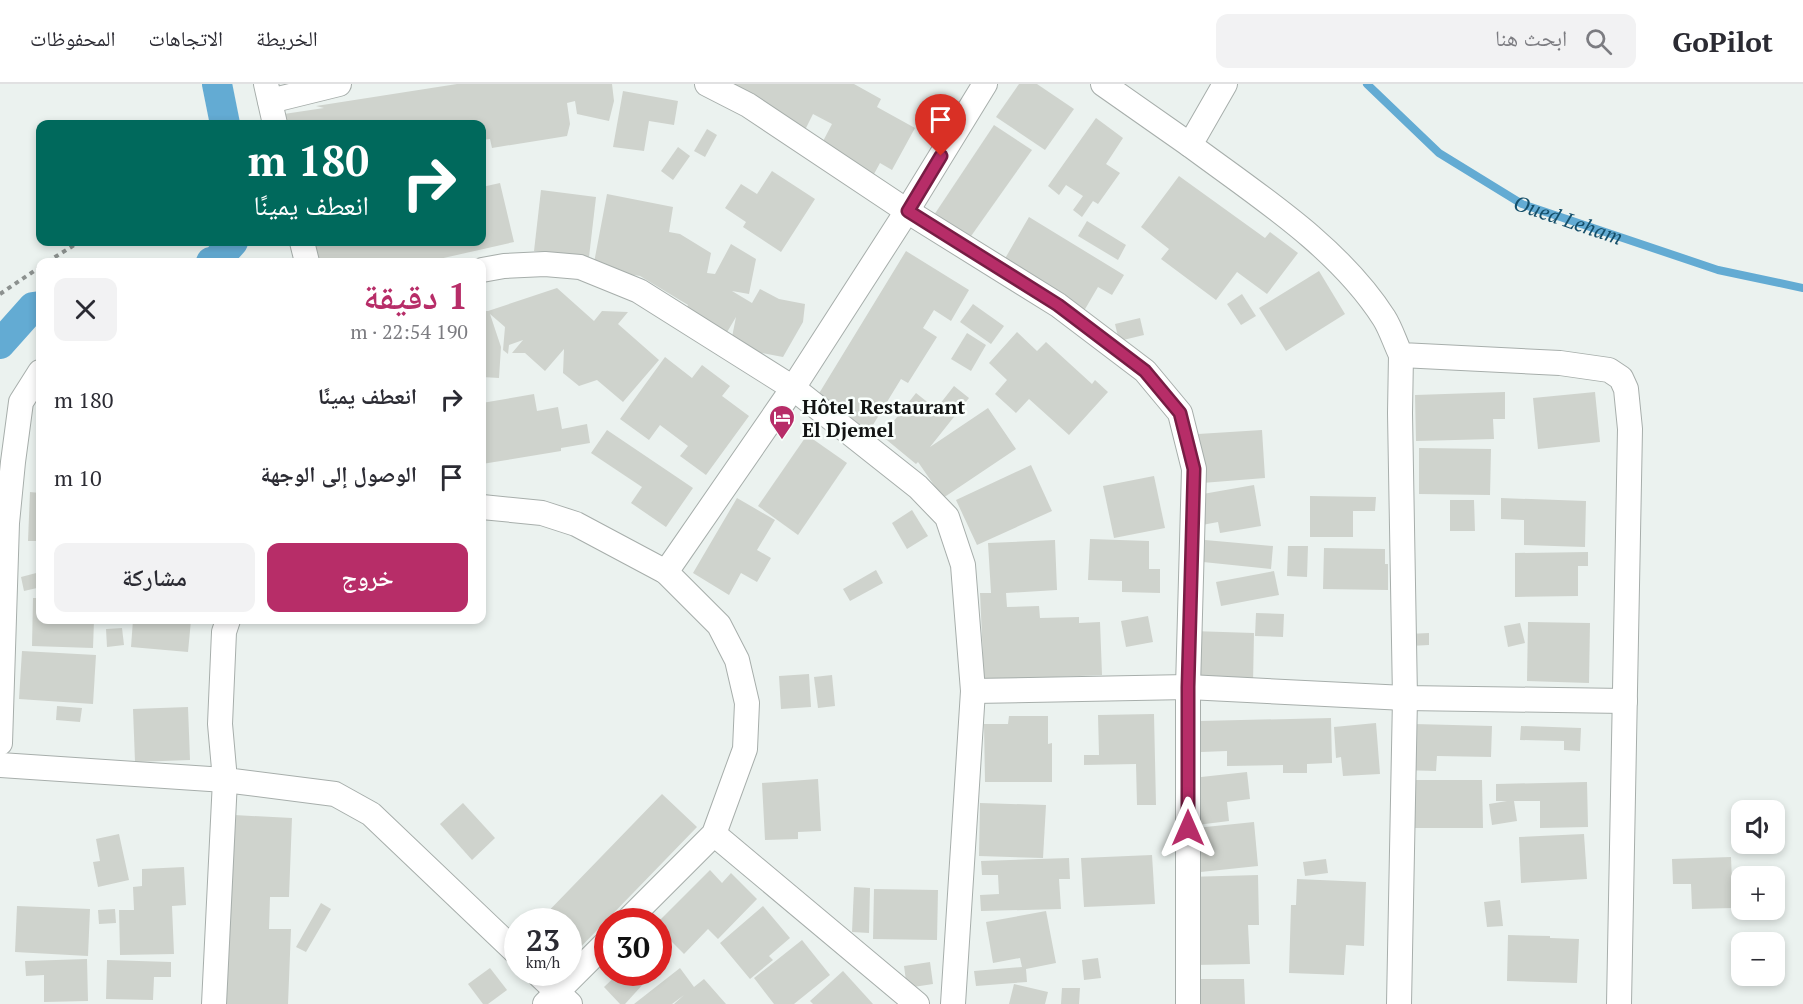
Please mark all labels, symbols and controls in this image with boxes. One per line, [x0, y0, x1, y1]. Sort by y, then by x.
search box [1216, 14, 1636, 68]
text: ابحث هنا [1495, 23, 1567, 52]
text: GoPilot [1672, 23, 1773, 60]
text: المحفوظات [30, 24, 115, 52]
text: الاتجاهات [148, 24, 223, 52]
text: الخريطة [256, 24, 318, 52]
icon: search [1582, 25, 1615, 58]
pin [915, 94, 966, 156]
icon: arrive [924, 103, 957, 136]
text: 180 m [248, 132, 369, 188]
icon: right [390, 144, 468, 222]
text: انعطف يمينًا [254, 187, 369, 223]
water label: Oued Leham [1510, 188, 1626, 251]
text: 1 دقيقة [363, 272, 468, 319]
button: close [54, 278, 117, 341]
text: 190 m · 22:54 [350, 318, 468, 345]
text: انعطف يمينًا [318, 381, 417, 410]
icon: right [435, 383, 468, 416]
text: 180 m [54, 385, 114, 414]
place label: Hôtel Restaurant El Djemel [802, 393, 965, 443]
hotel icon: Hôtel Restaurant El Djemel [767, 403, 797, 441]
text: الوصول إلى الوجهة [260, 459, 417, 488]
icon: arrive [435, 461, 468, 494]
text: 10 m [54, 463, 102, 492]
button: مشاركة [54, 543, 255, 612]
button: خروج [267, 543, 468, 612]
position arrow [1156, 796, 1220, 860]
map controls [1731, 800, 1785, 986]
button: sound [1731, 800, 1785, 854]
button: + [1731, 866, 1785, 920]
speed limit sign: 30 [594, 908, 672, 986]
text: 23 [526, 920, 560, 960]
button: − [1731, 932, 1785, 986]
text: km/h [526, 952, 560, 972]

